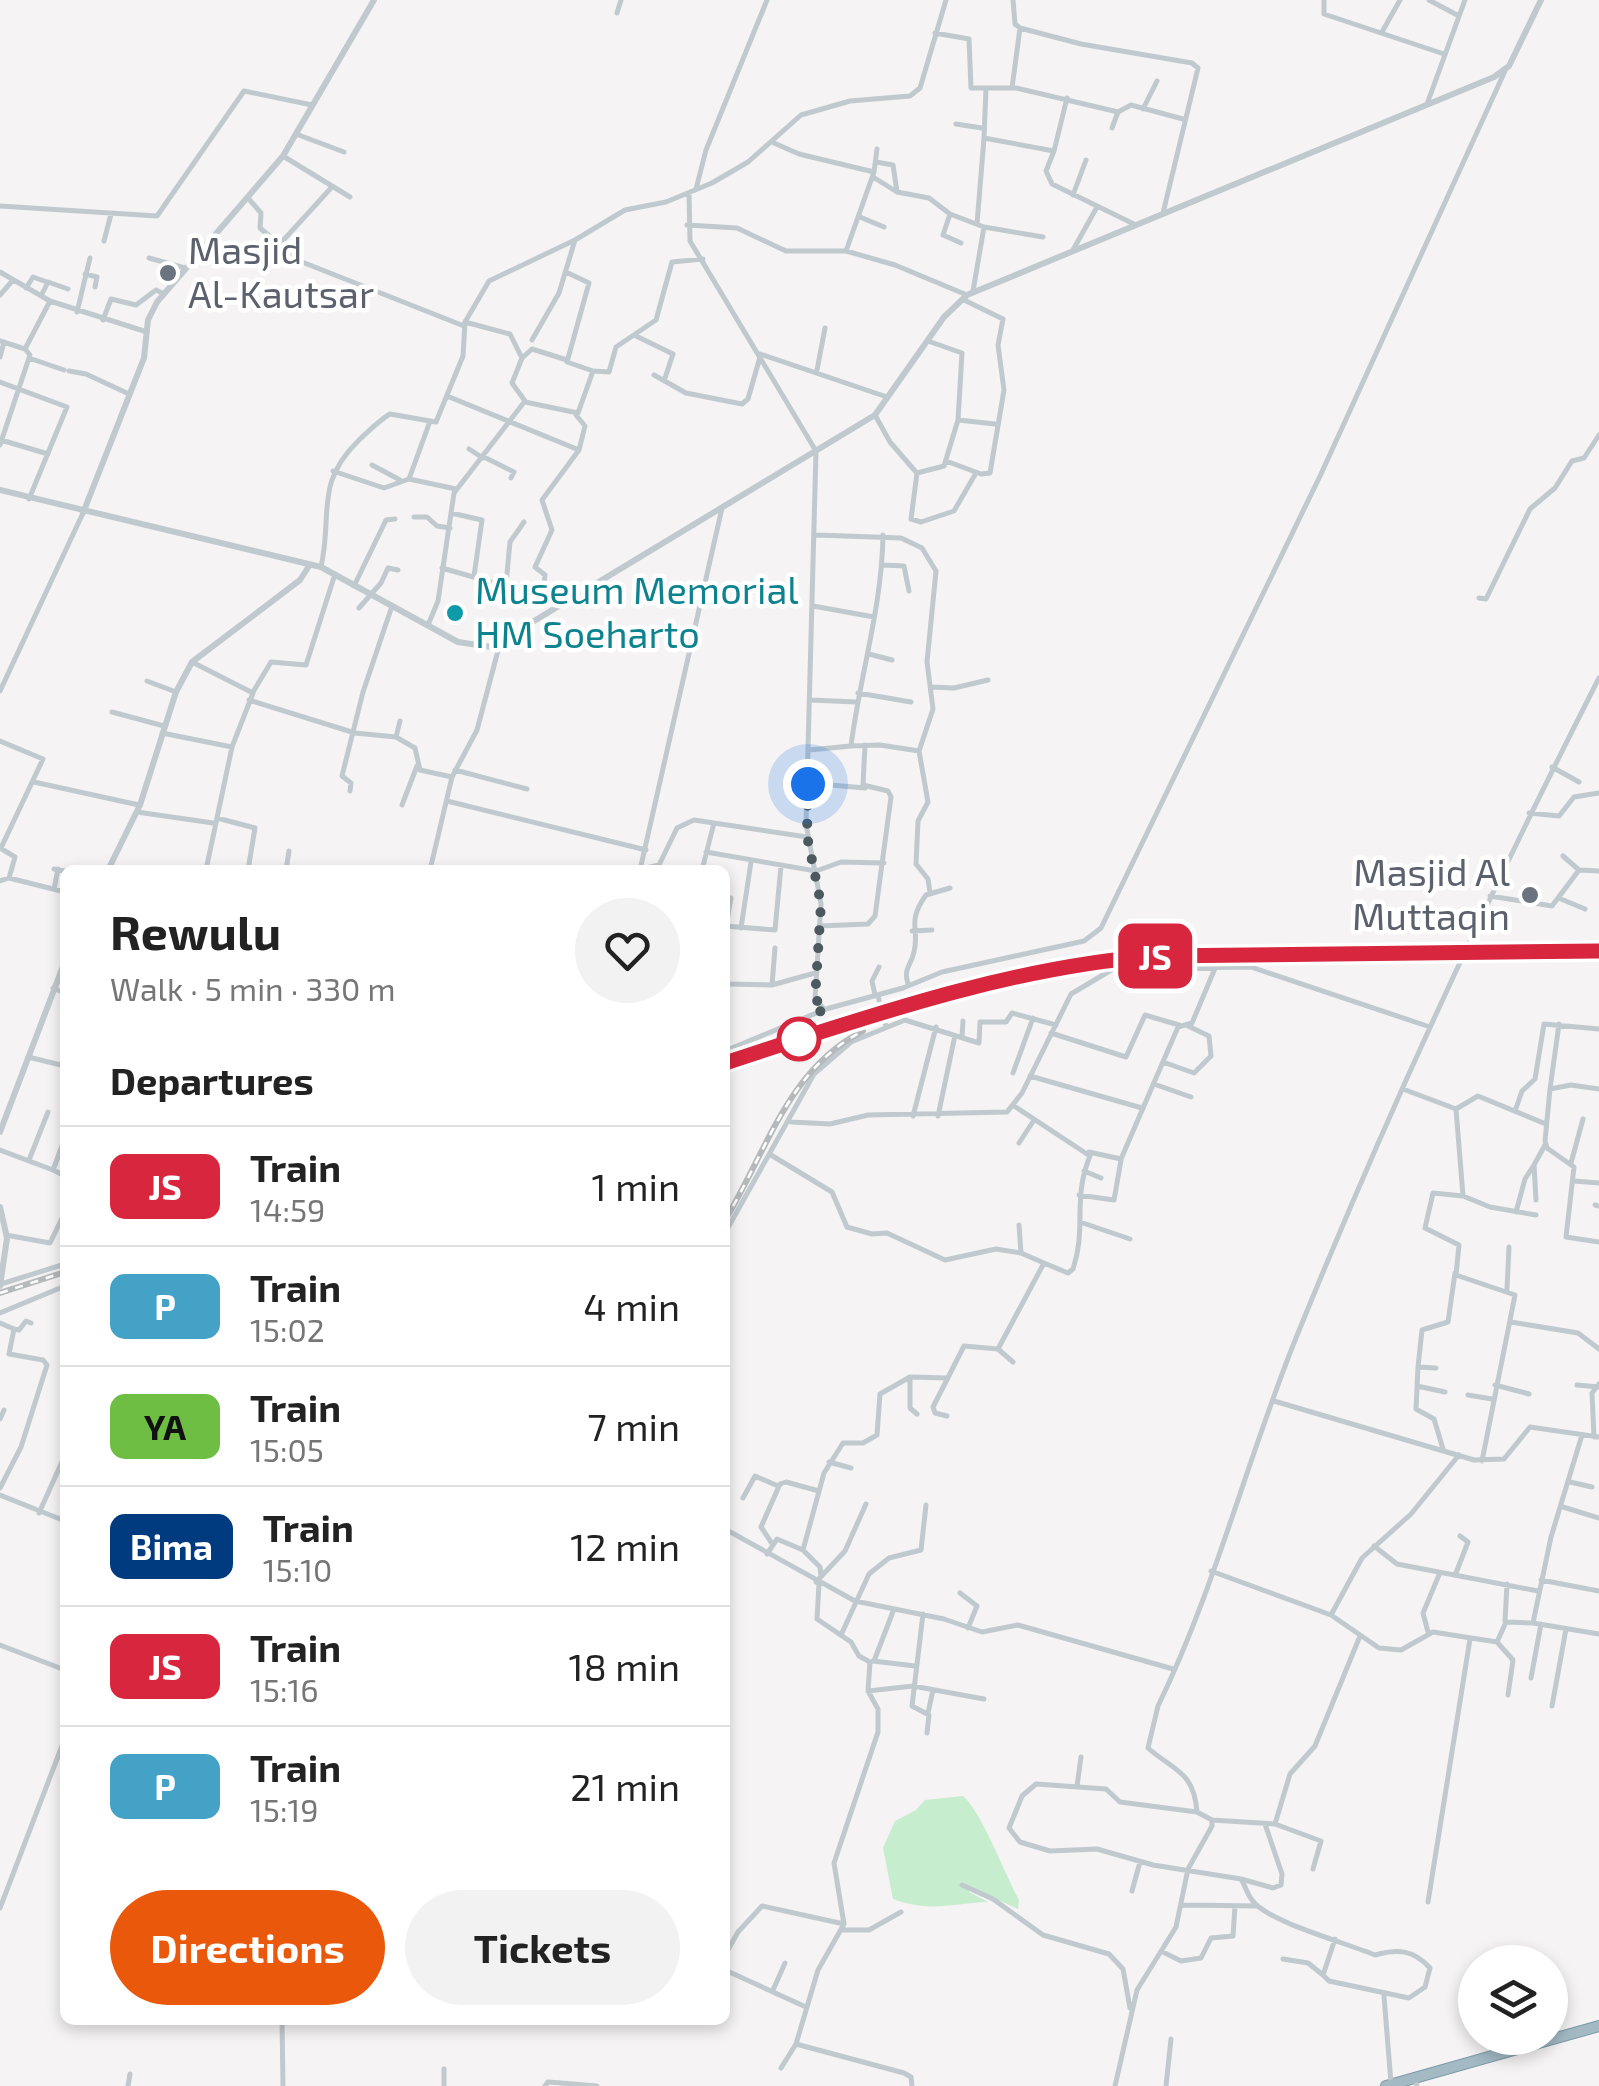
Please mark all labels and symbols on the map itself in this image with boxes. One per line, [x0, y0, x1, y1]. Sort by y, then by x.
place label: Masjid Al-Kautsar [188, 226, 374, 316]
marker: Masjid Al-Kautsar [157, 262, 179, 284]
place label: Museum Memorial HM Soeharto [475, 566, 799, 656]
marker: Museum Memorial HM Soeharto [444, 602, 466, 624]
your location [783, 759, 833, 809]
place label: Masjid Al Muttaqin [1352, 848, 1510, 938]
marker: Masjid Al Muttaqin [1519, 884, 1541, 906]
line badge: JS [1110, 924, 1200, 988]
unlabelled marker [778, 1018, 820, 1060]

